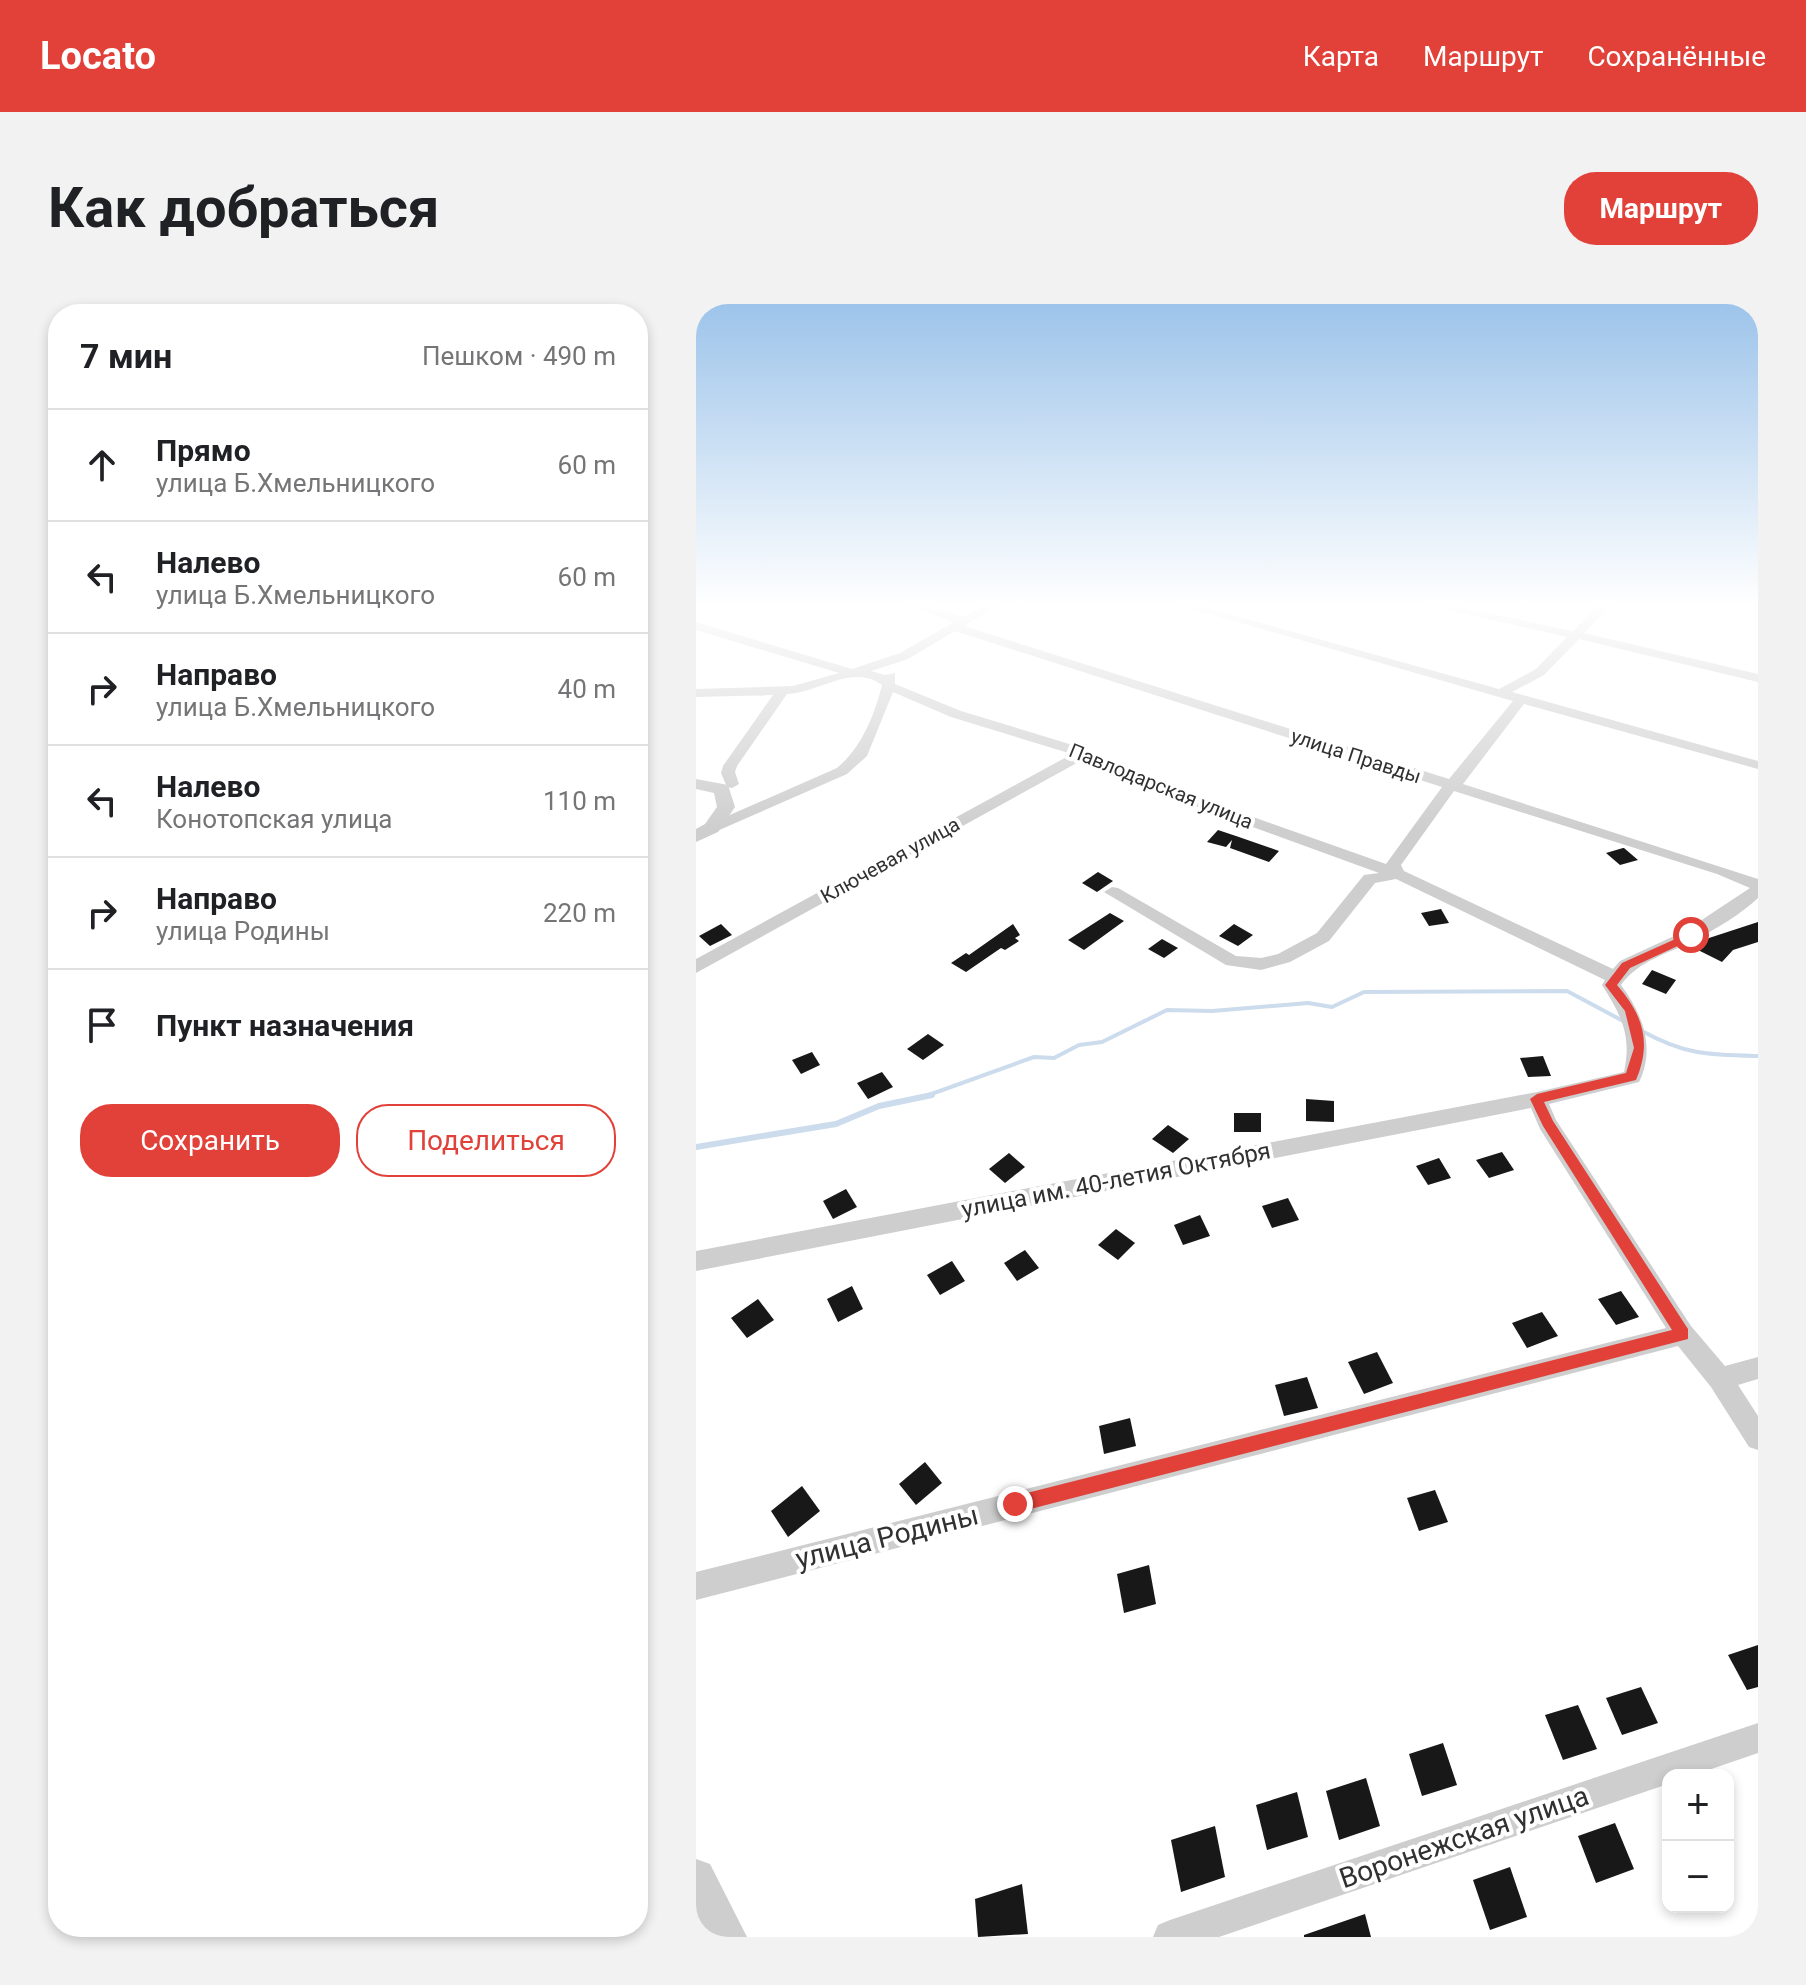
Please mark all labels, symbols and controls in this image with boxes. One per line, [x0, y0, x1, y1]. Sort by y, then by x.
text: Locato [40, 34, 156, 78]
text: Карта [1303, 40, 1379, 73]
text: Маршрут [1423, 40, 1543, 73]
text: Сохранённые [1587, 40, 1766, 73]
button: Маршрут [1564, 172, 1758, 245]
text: Как добраться [48, 175, 439, 241]
text: 7 мин [80, 336, 172, 376]
text: Пешком · 490 m [422, 341, 616, 371]
text: Прямо [156, 433, 251, 468]
icon: ahead [80, 443, 124, 487]
text: 60 m [558, 450, 616, 480]
text: улица Б.Хмельницкого [156, 468, 435, 498]
text: Налево [156, 545, 260, 580]
icon: left [80, 555, 124, 599]
text: 60 m [558, 562, 616, 592]
text: улица Б.Хмельницкого [156, 580, 435, 610]
text: Направо [156, 657, 277, 692]
icon: right [80, 667, 124, 711]
text: 40 m [558, 674, 616, 704]
text: улица Б.Хмельницкого [156, 692, 435, 722]
street label: улица Правды [1288, 724, 1424, 788]
street label: Павлодарская улица [1066, 738, 1256, 834]
text: Налево [156, 769, 260, 804]
icon: left [80, 779, 124, 823]
text: 110 m [543, 786, 616, 816]
text: Конотопская улица [156, 804, 392, 834]
street label: Ключевая улица [816, 812, 964, 908]
text: Направо [156, 881, 277, 916]
icon: right [80, 891, 124, 935]
text: 220 m [543, 898, 616, 928]
text: улица Родины [156, 916, 330, 946]
route start [1673, 917, 1709, 953]
icon: arrive [80, 1003, 124, 1047]
text: Пункт назначения [156, 1008, 414, 1043]
button: Сохранить [80, 1104, 340, 1177]
button: Поделиться [356, 1104, 616, 1177]
street label: улица им. 40-летия Октября [959, 1136, 1273, 1224]
route end [997, 1486, 1033, 1522]
street label: улица Родины [792, 1498, 982, 1576]
map controls [1662, 1769, 1734, 1913]
button: + [1662, 1769, 1734, 1841]
street label: Воронежская улица [1335, 1779, 1593, 1895]
button: − [1662, 1841, 1734, 1913]

